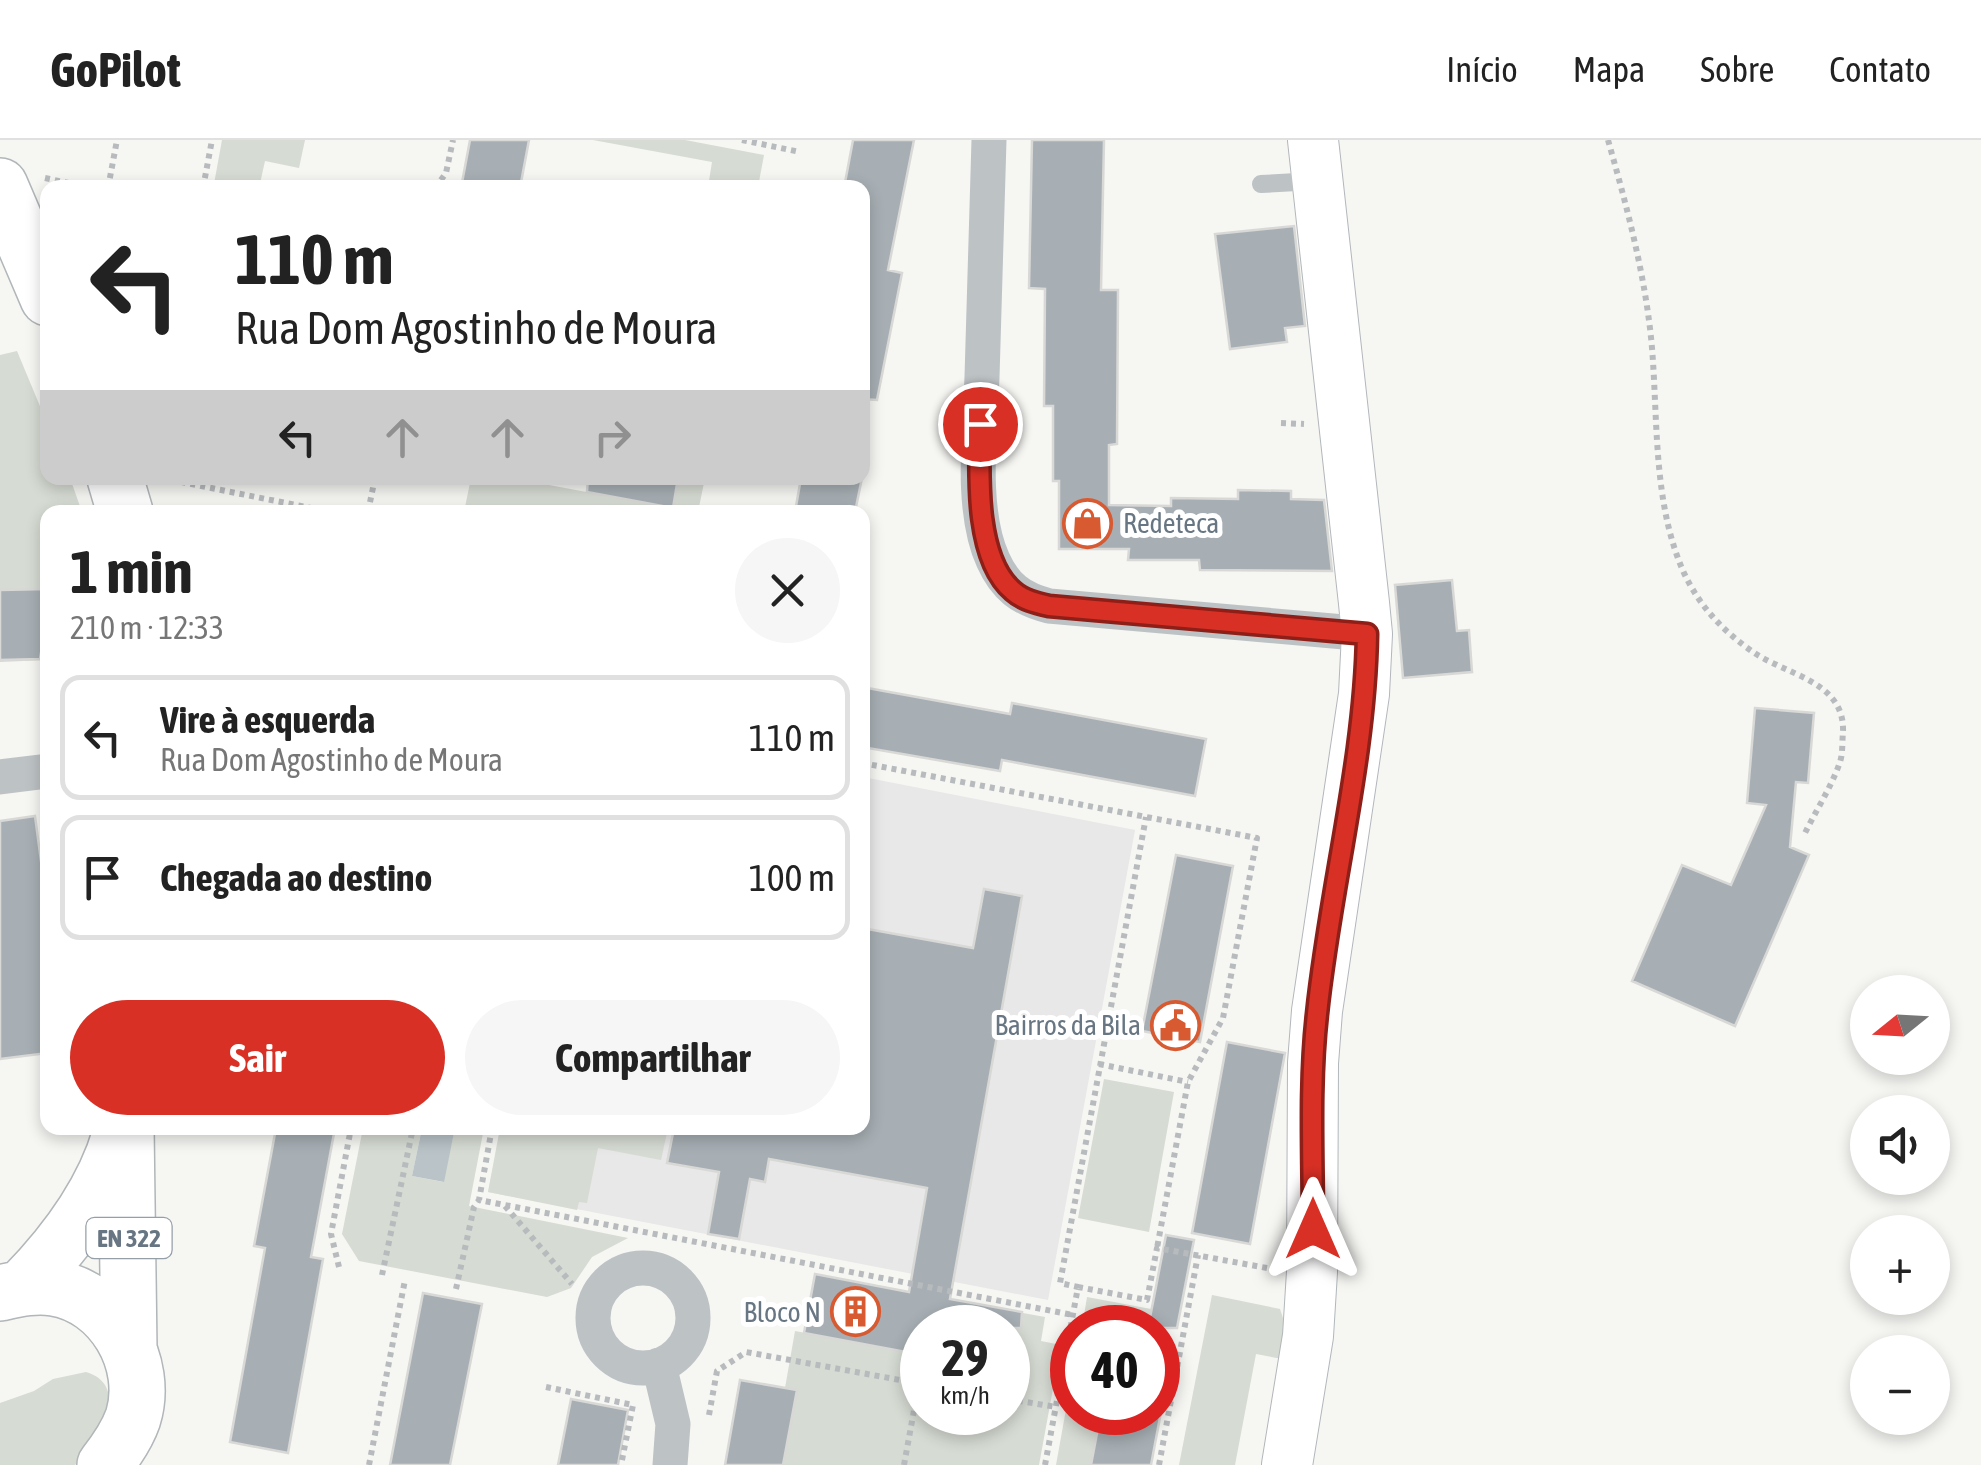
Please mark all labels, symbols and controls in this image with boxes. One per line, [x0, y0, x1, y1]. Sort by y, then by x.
text: GoPilot [50, 42, 181, 97]
text: Início [1446, 49, 1518, 89]
text: Mapa [1573, 49, 1645, 89]
text: Sobre [1700, 49, 1774, 89]
text: Contato [1829, 49, 1931, 89]
text: 110 m [235, 219, 394, 299]
icon: left [70, 220, 200, 350]
text: Rua Dom Agostinho de Moura [235, 302, 717, 354]
pin [938, 382, 1023, 467]
icon: arrive [953, 397, 1008, 452]
icon: left [270, 410, 325, 465]
icon: ahead [375, 410, 430, 465]
icon: ahead [480, 410, 535, 465]
icon: right [585, 410, 640, 465]
shop icon: Redeteca [1062, 497, 1114, 549]
place label: Redeteca [1123, 507, 1219, 539]
text: 1 min [70, 537, 193, 606]
button: close [735, 538, 840, 643]
text: 210 m · 12:33 [70, 609, 224, 646]
text: Vire à esquerda [160, 698, 375, 741]
icon: left [75, 710, 130, 765]
text: 110 m [749, 716, 835, 759]
text: Rua Dom Agostinho de Moura [160, 741, 503, 778]
icon: arrive [75, 850, 130, 905]
text: Chegada ao destino [160, 856, 432, 899]
text: 100 m [749, 856, 835, 899]
north arrow [1850, 975, 1950, 1075]
map controls [1850, 975, 1950, 1435]
public building icon: Bairros da Bila [1150, 999, 1202, 1051]
button: Sair [70, 1000, 445, 1115]
button: Compartilhar [465, 1000, 840, 1115]
place label: Bairros da Bila [995, 1009, 1141, 1041]
button: sound [1850, 1095, 1950, 1195]
position arrow [1261, 1177, 1365, 1281]
button: + [1850, 1215, 1950, 1315]
road number: EN 322 [86, 1218, 172, 1258]
building icon: Bloco N [830, 1286, 882, 1338]
place label: Bloco N [744, 1296, 821, 1328]
speed limit sign: 40 [1050, 1305, 1180, 1435]
text: 29 [941, 1329, 988, 1387]
button: − [1850, 1335, 1950, 1435]
text: km/h [940, 1381, 990, 1409]

